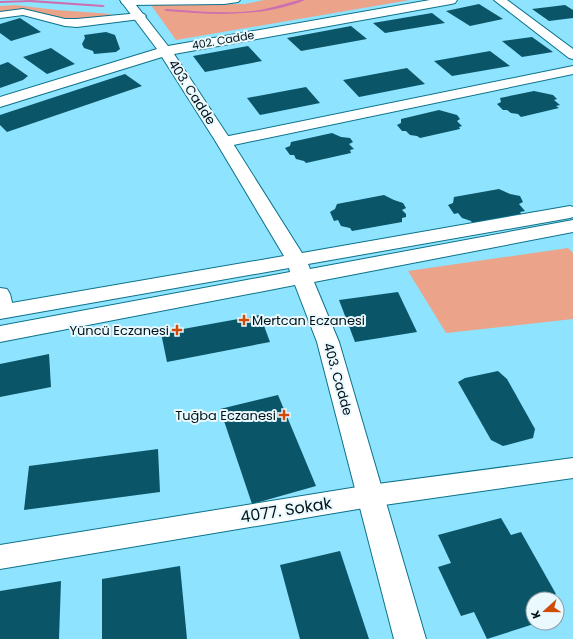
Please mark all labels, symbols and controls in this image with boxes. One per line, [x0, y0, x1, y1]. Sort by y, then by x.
street label: 402. Cadde [191, 27, 256, 53]
street label: 403. Cadde [164, 56, 220, 128]
place label: Mertcan Eczanesi [252, 311, 365, 330]
marker: Mertcan Eczanesi [239, 315, 249, 325]
place label: Yüncü Eczanesi [69, 321, 169, 340]
marker: Yüncü Eczanesi [172, 325, 182, 335]
street label: 403. Cadde [319, 340, 357, 418]
place label: Tuğba Eczanesi [175, 406, 276, 425]
marker: Tuğba Eczanesi [279, 410, 289, 420]
street label: 4077. Sokak [239, 491, 334, 529]
north arrow [525, 591, 565, 631]
text: K [527, 608, 545, 621]

